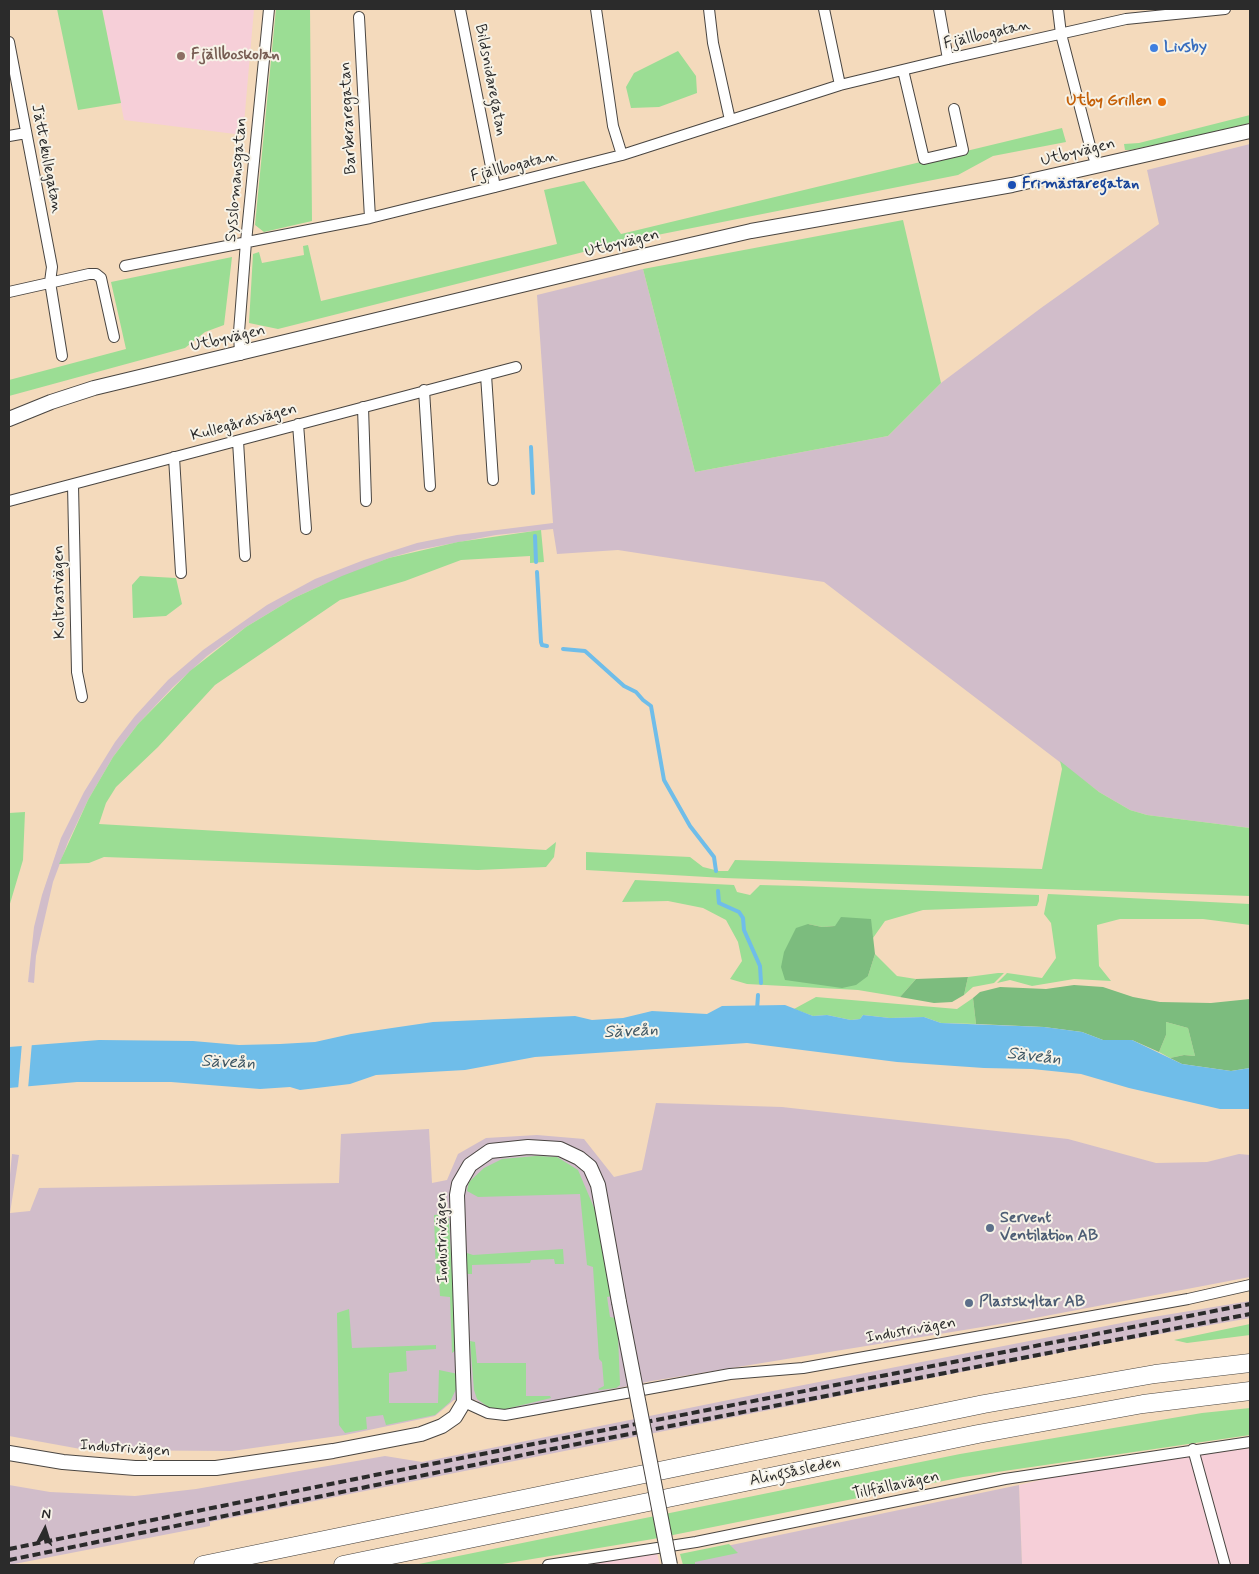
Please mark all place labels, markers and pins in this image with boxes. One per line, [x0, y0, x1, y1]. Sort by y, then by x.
place label: Livsby [1164, 38, 1207, 58]
marker: Livsby [1148, 42, 1160, 54]
place label: Fjällboskolan [191, 46, 280, 66]
marker: Fjällboskolan [175, 50, 187, 62]
place label: Utby Grillen [1066, 92, 1152, 112]
marker: Utby Grillen [1156, 96, 1168, 108]
place label: Frimästaregatan [1022, 175, 1139, 195]
marker: Frimästaregatan [1006, 179, 1018, 191]
place label: Servent Ventilation AB [1000, 1209, 1098, 1247]
marker: Servent Ventilation AB [984, 1222, 996, 1234]
place label: Plastskyltar AB [979, 1293, 1085, 1313]
marker: Plastskyltar AB [963, 1297, 975, 1309]

